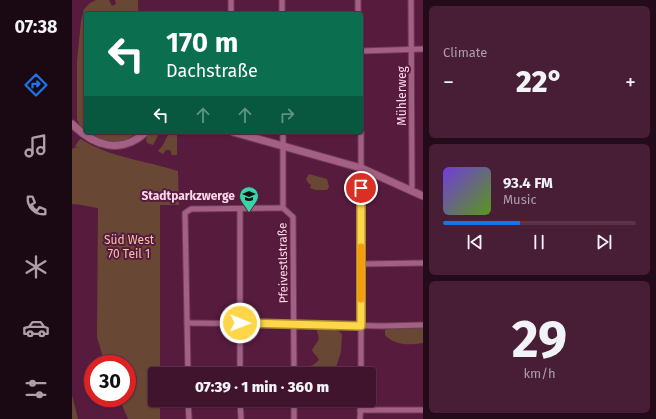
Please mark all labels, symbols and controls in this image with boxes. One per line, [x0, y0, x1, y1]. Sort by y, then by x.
text: 07:38 [14, 16, 58, 38]
text: 170 m [166, 26, 238, 59]
icon: left [100, 28, 152, 80]
text: Climate [443, 45, 487, 60]
text: Dachstraße [166, 60, 258, 82]
text: 22° [516, 64, 563, 100]
street label: Mühlerweg [395, 66, 409, 126]
text: − [443, 69, 454, 96]
text: + [625, 69, 636, 96]
icon: directions [22, 71, 50, 99]
icon: left [150, 104, 172, 126]
icon: ahead [192, 104, 214, 126]
icon: ahead [234, 104, 256, 126]
icon: right [276, 104, 298, 126]
icon: music [22, 132, 50, 160]
pin [344, 171, 378, 205]
text: 93.4 FM [503, 174, 553, 192]
icon: arrive [350, 177, 372, 199]
school or university icon: Stadtparkzwerge [238, 185, 260, 213]
place label: Stadtparkzwerge [141, 189, 235, 203]
icon: phone [22, 192, 50, 220]
text: Music [503, 192, 537, 207]
street label: Pfeivestlstraße [275, 222, 291, 304]
icon: previous [464, 231, 486, 253]
icon: pause [528, 231, 550, 253]
icon: next [593, 231, 615, 253]
park label: Süd West 70 Teil 1 [104, 233, 155, 261]
icon: climate [22, 253, 50, 281]
position arrow [219, 302, 261, 344]
text: 29 [512, 308, 567, 371]
icon: car [22, 314, 50, 342]
speed limit sign: 30 [84, 355, 136, 407]
text: km/h [523, 366, 556, 381]
icon: filters [22, 375, 50, 403]
text: 07:39 · 1 min · 360 m [195, 378, 329, 396]

